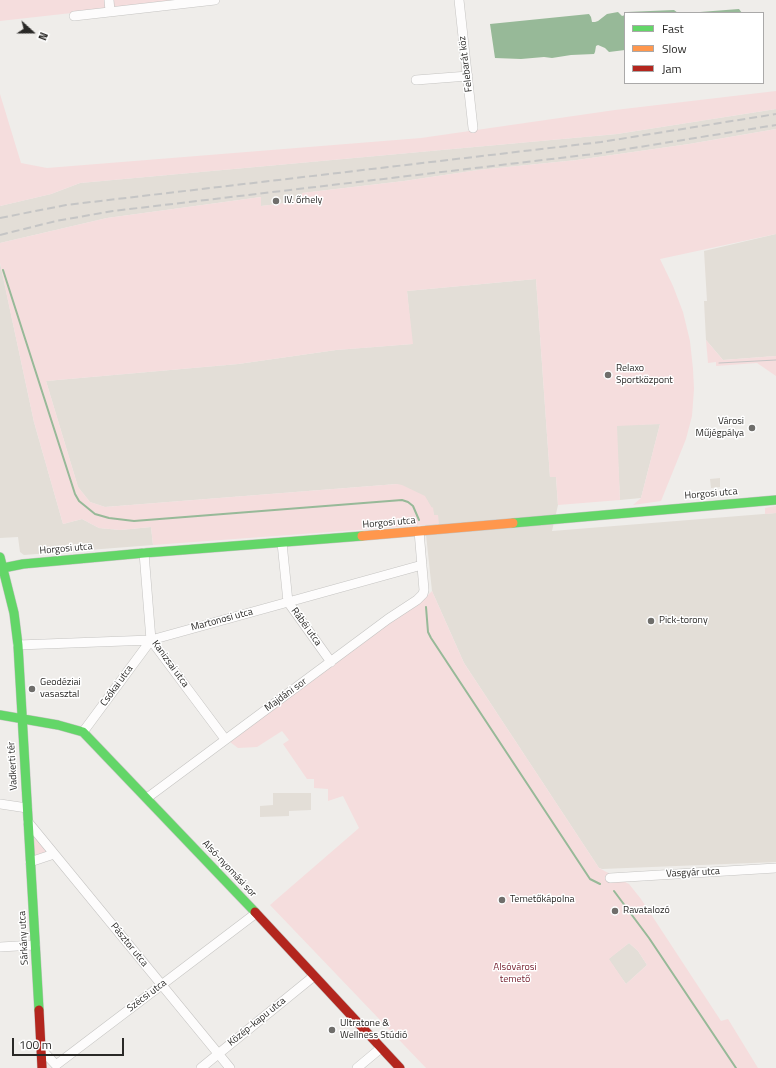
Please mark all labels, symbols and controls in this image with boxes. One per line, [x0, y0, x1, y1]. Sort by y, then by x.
north arrow [12, 12, 52, 52]
legend [624, 12, 764, 84]
text: Fast [662, 19, 684, 38]
text: N [34, 30, 52, 43]
street label: Felebarát köz [457, 35, 475, 93]
text: Slow [662, 39, 687, 58]
text: Jam [662, 59, 682, 78]
place label: IV. őrhely [284, 195, 322, 207]
marker: IV. őrhely [271, 196, 281, 206]
place label: Relaxo Sportközpont [616, 363, 673, 386]
marker: Relaxo Sportközpont [603, 370, 613, 380]
place label: Városi Műjégpálya [696, 416, 744, 440]
marker: Városi Műjégpálya [747, 423, 757, 433]
street label: Horgosi utca [684, 486, 738, 502]
street label: Horgosi utca [362, 515, 416, 531]
street label: Horgosi utca [39, 541, 93, 557]
street label: Martonosi utca [190, 606, 254, 634]
street label: Rábéi utca [288, 606, 324, 648]
place label: Pick-torony [659, 615, 708, 627]
marker: Pick-torony [646, 616, 656, 626]
street label: Kanizsai utca [149, 638, 191, 690]
street label: Csókai utca [98, 663, 136, 709]
street label: Majdáni sor [263, 676, 309, 714]
place label: Geodéziai vasasztal [40, 677, 81, 700]
marker: Geodéziai vasasztal [27, 684, 37, 694]
street label: Vadkerti tér [6, 741, 20, 791]
street label: Alsó-nyomási sor [199, 838, 259, 900]
street label: Vasgyár utca [666, 866, 720, 880]
place label: Temetőkápolna [510, 894, 575, 906]
marker: Temetőkápolna [497, 895, 507, 905]
place label: Ravatalozó [623, 905, 670, 917]
marker: Ravatalozó [610, 906, 620, 916]
street label: Sárkány utca [17, 911, 31, 965]
street label: Pásztor utca [108, 921, 150, 969]
park label: Alsóvárosi temető [493, 962, 537, 986]
street label: Szécsi utca [125, 977, 169, 1015]
street label: Közép-kapu utca [226, 995, 288, 1049]
place label: Ultratone & Wellness Stúdió [340, 1018, 407, 1042]
marker: Ultratone & Wellness Stúdió [327, 1025, 337, 1035]
scale bar [14, 1030, 126, 1056]
text: 100 m [19, 1035, 52, 1054]

